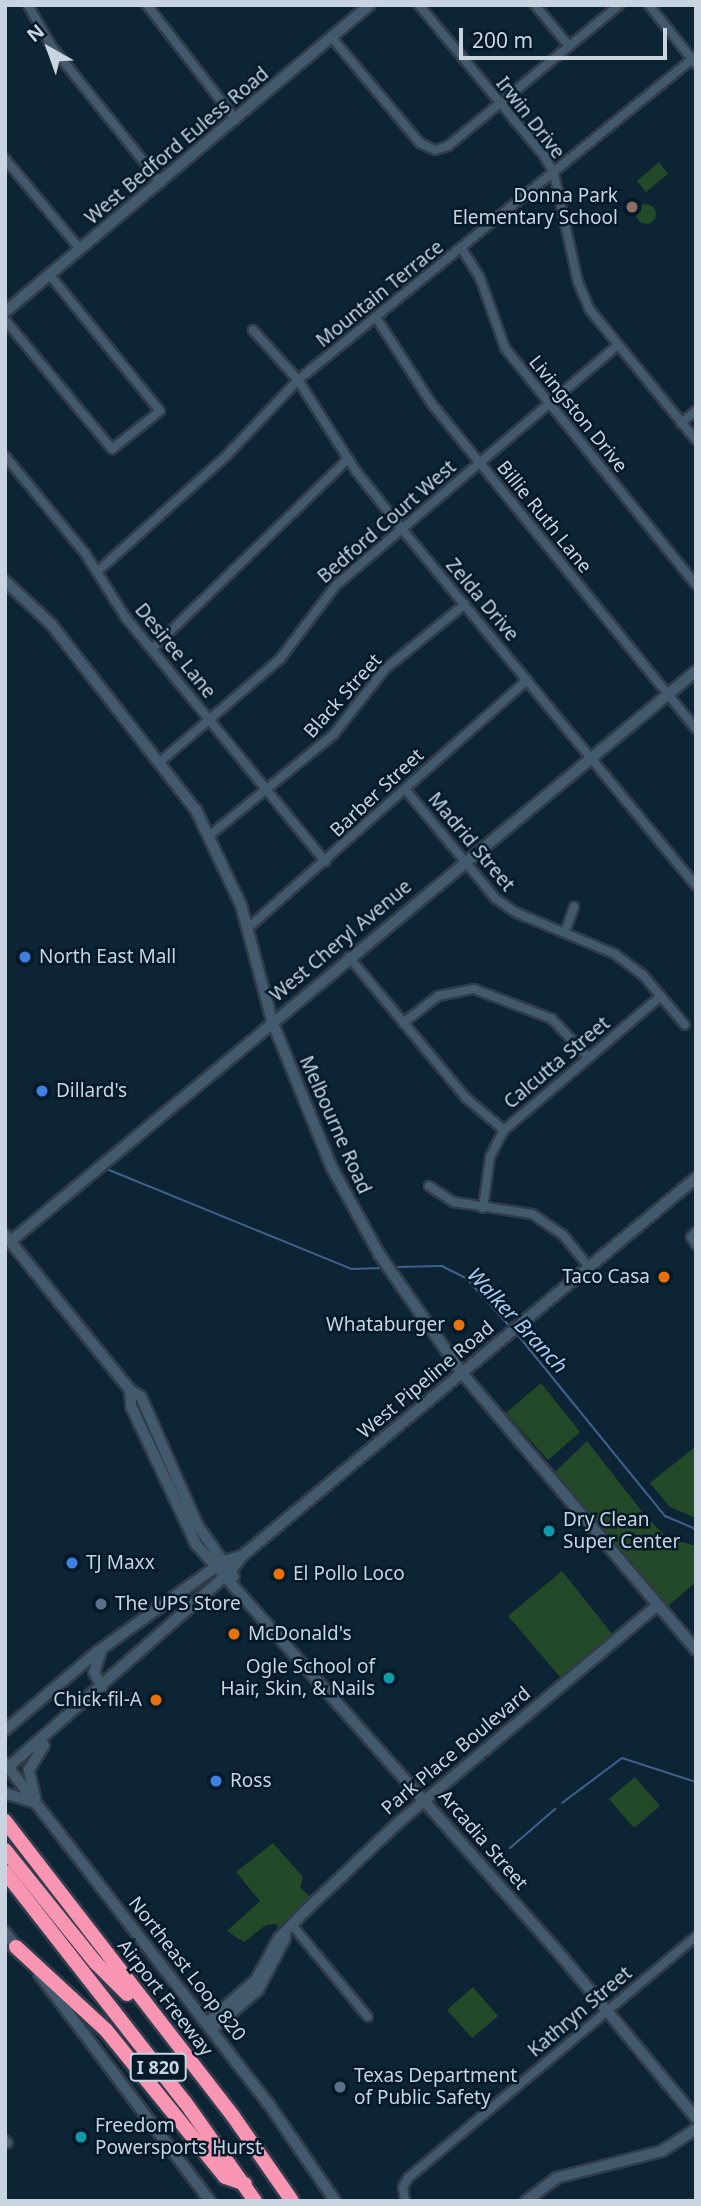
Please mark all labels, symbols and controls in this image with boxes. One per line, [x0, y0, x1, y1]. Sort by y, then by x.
north arrow [14, 14, 84, 84]
scale bar [463, 14, 671, 58]
text: N [21, 18, 50, 48]
text: 200 m [472, 26, 533, 54]
street label: West Bedford Euless Road [81, 63, 273, 229]
street label: Irwin Drive [491, 72, 569, 164]
place label: Donna Park Elementary School [452, 185, 618, 229]
marker: Donna Park Elementary School [624, 199, 640, 215]
street label: Mountain Terrace [312, 236, 448, 352]
street label: Livingston Drive [524, 351, 632, 477]
street label: Bedford Court West [313, 456, 461, 588]
street label: Billie Ruth Lane [492, 456, 596, 578]
street label: Zelda Drive [441, 554, 523, 646]
street label: Desiree Lane [130, 599, 220, 703]
street label: Black Street [299, 649, 387, 743]
street label: Barber Street [326, 744, 428, 842]
street label: Madrid Street [423, 788, 519, 896]
street label: West Cheryl Avenue [266, 875, 416, 1007]
place label: North East Mall [39, 946, 176, 968]
marker: North East Mall [17, 949, 33, 965]
street label: Calcutta Street [500, 1012, 614, 1114]
street label: Melbourne Road [294, 1052, 376, 1198]
place label: Dillard's [56, 1080, 127, 1102]
marker: Dillard's [34, 1083, 50, 1099]
water label: Walker Branch [463, 1262, 573, 1378]
place label: Taco Casa [562, 1266, 650, 1288]
marker: Taco Casa [656, 1269, 672, 1285]
place label: Whataburger [326, 1314, 445, 1336]
street label: West Pipeline Road [353, 1316, 499, 1444]
marker: Whataburger [451, 1317, 467, 1333]
place label: Dry Clean Super Center [563, 1509, 680, 1553]
marker: Dry Clean Super Center [541, 1523, 557, 1539]
place label: TJ Maxx [86, 1552, 155, 1574]
marker: TJ Maxx [64, 1555, 80, 1571]
place label: El Pollo Loco [293, 1563, 405, 1585]
marker: El Pollo Loco [271, 1566, 287, 1582]
place label: The UPS Store [115, 1593, 241, 1615]
marker: The UPS Store [93, 1596, 109, 1612]
place label: McDonald's [248, 1623, 352, 1645]
marker: McDonald's [226, 1626, 242, 1642]
place label: Ogle School of Hair, Skin, & Nails [220, 1656, 375, 1700]
marker: Ogle School of Hair, Skin, & Nails [381, 1670, 397, 1686]
street label: Park Place Boulevard [377, 1682, 535, 1820]
place label: Chick-fil-A [53, 1689, 142, 1711]
marker: Chick-fil-A [148, 1692, 164, 1708]
place label: Ross [230, 1770, 272, 1792]
marker: Ross [208, 1773, 224, 1789]
street label: Arcadia Street [434, 1785, 532, 1895]
street label: Northeast Loop 820 [124, 1892, 250, 2046]
street label: Airport Freeway [112, 1935, 218, 2061]
street label: Kathryn Street [524, 1962, 636, 2062]
road number: I 820 [128, 2052, 188, 2082]
place label: Texas Department of Public Safety [354, 2065, 517, 2109]
marker: Texas Department of Public Safety [332, 2079, 348, 2095]
place label: Freedom Powersports Hurst [95, 2115, 262, 2159]
marker: Freedom Powersports Hurst [73, 2129, 89, 2145]

